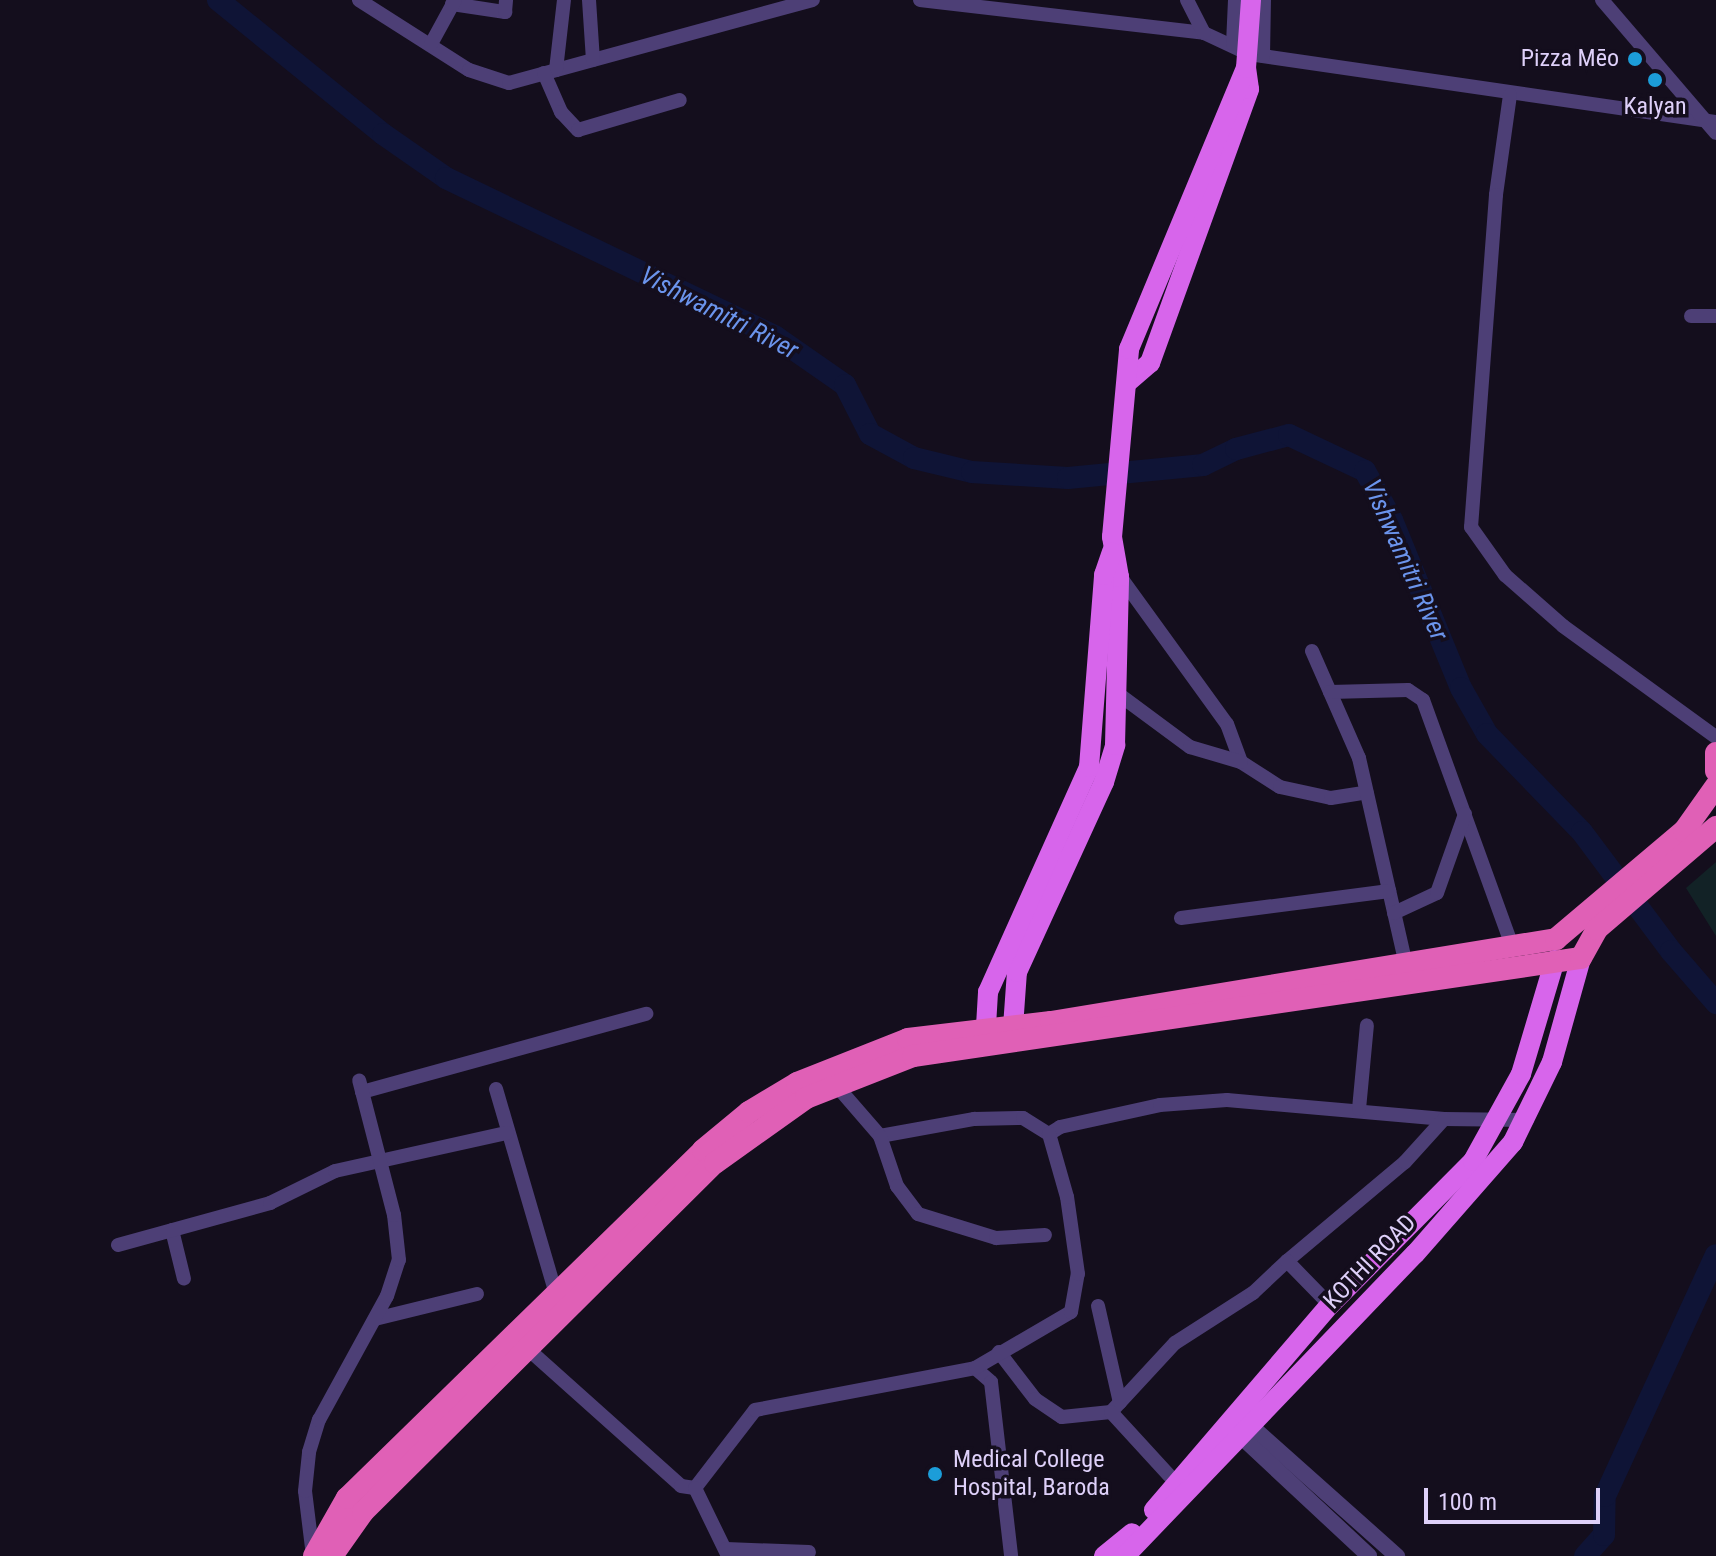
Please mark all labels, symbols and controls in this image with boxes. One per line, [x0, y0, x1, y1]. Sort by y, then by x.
place label: Pizza Mēo [1521, 45, 1619, 73]
marker: Pizza Mēo [1626, 50, 1644, 68]
marker: Kalyan [1646, 71, 1664, 89]
place label: Kalyan [1623, 93, 1687, 121]
water label: Vishwamitri River [635, 260, 803, 366]
water label: Vishwamitri River [1356, 475, 1454, 645]
street label: KOTHI ROAD [1318, 1209, 1422, 1315]
place label: Medical College Hospital, Baroda [953, 1446, 1110, 1502]
marker: Medical College Hospital, Baroda [924, 1463, 946, 1485]
scale bar [1428, 1472, 1604, 1522]
text: 100 m [1438, 1488, 1497, 1516]

